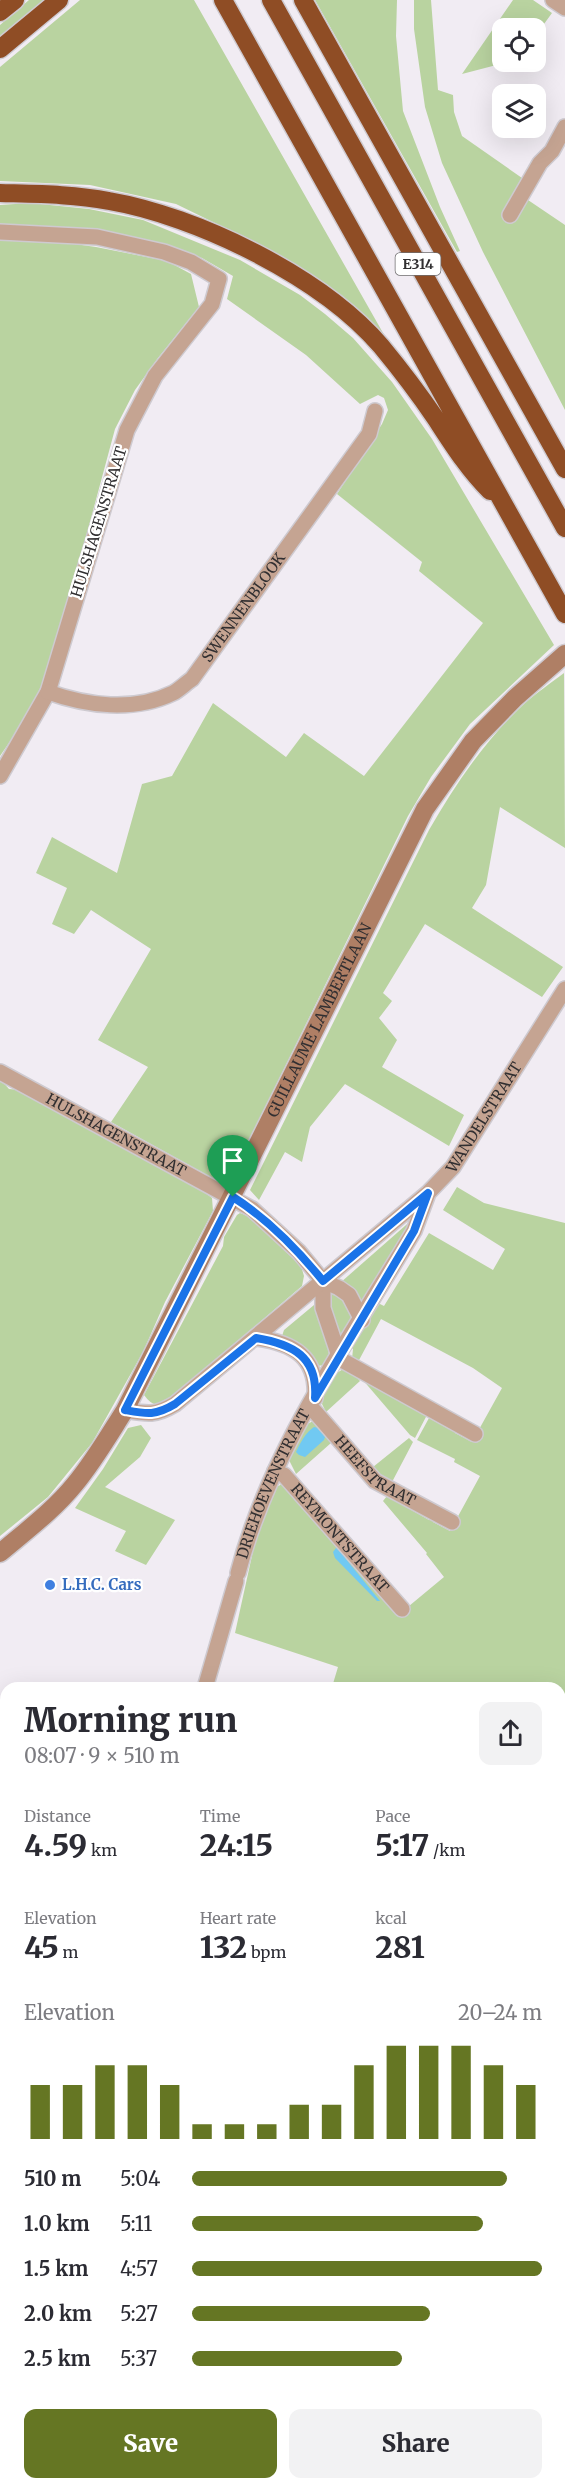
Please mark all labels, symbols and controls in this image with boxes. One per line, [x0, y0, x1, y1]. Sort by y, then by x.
map controls [492, 18, 546, 138]
button: locate [492, 18, 546, 72]
button: layers [492, 84, 546, 138]
road number: E314 [396, 253, 440, 275]
street label: HULSHAGENSTRAAT [67, 444, 131, 600]
street label: SWENNENBLOOK [197, 549, 289, 666]
street label: GUILLAUME LAMBERTLAAN [263, 920, 376, 1120]
street label: WANDELSTRAAT [441, 1058, 526, 1177]
street label: HULSHAGENSTRAAT [43, 1089, 190, 1181]
pin [207, 1135, 258, 1197]
icon: arrive [216, 1144, 249, 1177]
street label: DRIEHOEVENSTRAAT [232, 1405, 314, 1561]
street label: HEEFSTRAAT [331, 1431, 420, 1510]
street label: REYMONTSTRAAT [287, 1479, 393, 1597]
place label: L.H.C. Cars [62, 1575, 142, 1594]
marker: L.H.C. Cars [43, 1578, 57, 1592]
text: Morning run [24, 1700, 237, 1741]
button: share [479, 1702, 542, 1765]
text: 08:07 · 9 × 510 m [24, 1743, 180, 1768]
text: Distance [24, 1806, 91, 1826]
text: Time [200, 1806, 240, 1826]
text: Pace [375, 1806, 410, 1826]
text: 4.59 [24, 1826, 87, 1864]
text: 24:15 [200, 1826, 273, 1864]
text: 5:17 [375, 1826, 429, 1864]
text: km [87, 1840, 117, 1860]
text: /km [429, 1840, 465, 1860]
text: Elevation [24, 1908, 97, 1928]
text: Heart rate [200, 1908, 276, 1928]
text: kcal [375, 1908, 407, 1928]
text: 45 [24, 1928, 59, 1966]
text: 132 [200, 1928, 247, 1966]
text: 281 [375, 1928, 425, 1966]
text: m [59, 1942, 79, 1962]
text: bpm [247, 1942, 286, 1962]
text: Elevation [24, 2000, 115, 2025]
text: 20–24 m [458, 2000, 542, 2025]
text: 510 m [24, 2166, 81, 2191]
text: 5:04 [120, 2166, 160, 2191]
text: 1.0 km [24, 2211, 90, 2236]
text: 5:11 [120, 2211, 152, 2236]
text: 1.5 km [24, 2256, 88, 2281]
text: 4:57 [120, 2256, 158, 2281]
text: 2.0 km [24, 2301, 92, 2326]
text: 5:27 [120, 2301, 158, 2326]
text: 2.5 km [24, 2346, 91, 2371]
text: 5:37 [120, 2346, 157, 2371]
button: Save [24, 2409, 277, 2478]
button: Share [289, 2409, 542, 2478]

